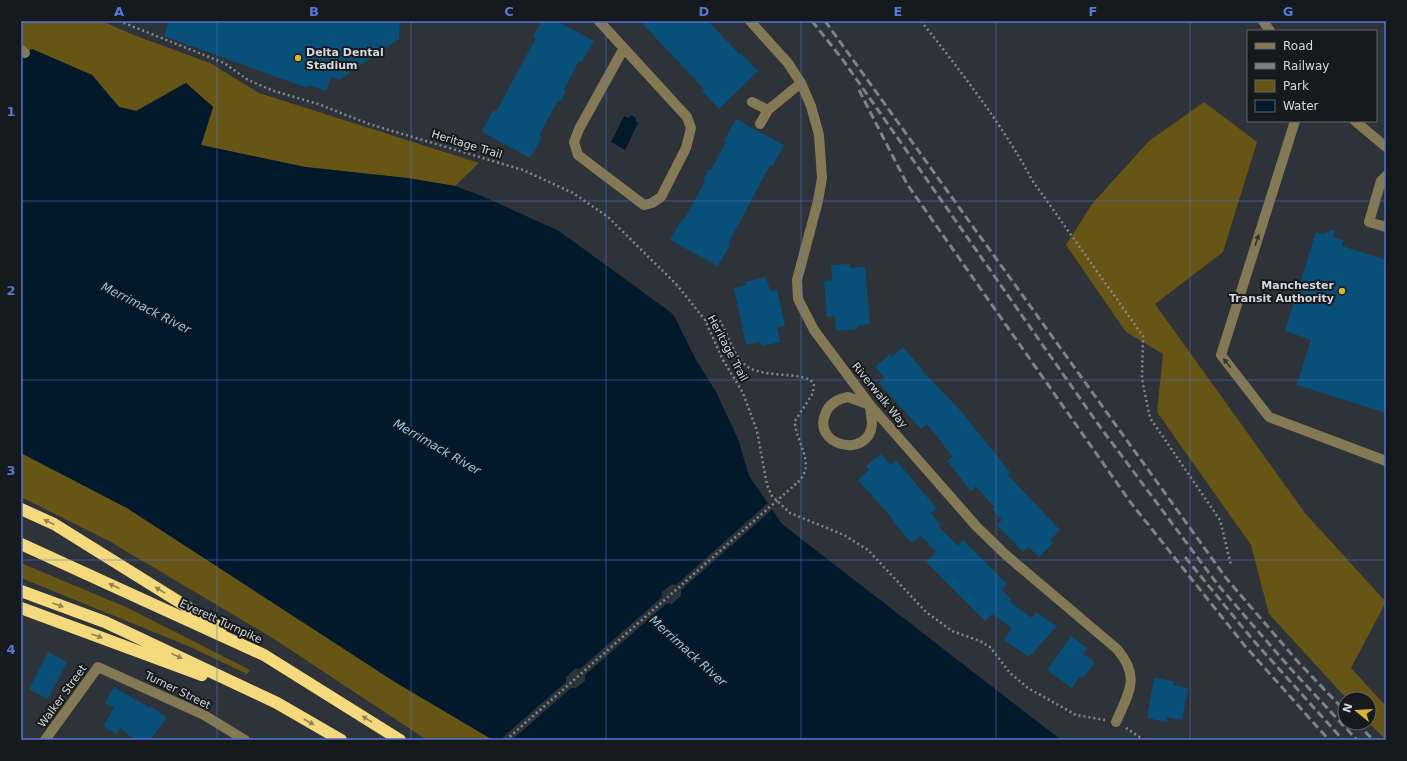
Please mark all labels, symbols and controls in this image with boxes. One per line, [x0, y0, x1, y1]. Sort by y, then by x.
text: A [114, 4, 124, 19]
text: B [309, 4, 319, 19]
text: C [504, 4, 514, 19]
text: D [699, 4, 710, 19]
text: E [894, 4, 902, 19]
text: F [1089, 4, 1097, 19]
text: G [1283, 4, 1293, 19]
legend [1247, 30, 1377, 122]
text: Road [1283, 39, 1313, 53]
place label: Delta Dental Stadium [306, 46, 384, 72]
marker: Delta Dental Stadium [293, 53, 303, 63]
text: Railway [1283, 59, 1329, 73]
text: Park [1283, 79, 1309, 93]
text: Water [1283, 99, 1319, 113]
text: 1 [6, 104, 16, 119]
street label: Heritage Trail [430, 128, 504, 161]
one-way arrow [1254, 234, 1260, 246]
water label: Merrimack River [99, 279, 194, 337]
place label: Manchester Transit Authority [1229, 279, 1335, 305]
text: 2 [6, 283, 16, 298]
marker: Manchester Transit Authority [1337, 286, 1347, 296]
street label: Heritage Trail [705, 313, 751, 384]
one-way arrow [1222, 357, 1231, 368]
street label: Riverwalk Way [849, 360, 910, 431]
water label: Merrimack River [391, 416, 484, 478]
text: 3 [6, 463, 16, 478]
one-way arrow [43, 519, 54, 525]
one-way arrow [109, 583, 120, 589]
one-way arrow [155, 586, 165, 594]
street label: Everett Turnpike [177, 597, 264, 646]
one-way arrow [52, 602, 64, 608]
water label: Merrimack River [647, 613, 730, 690]
one-way arrow [91, 634, 103, 640]
text: 4 [6, 642, 16, 657]
one-way arrow [171, 653, 183, 659]
street label: Walker Street [35, 662, 90, 730]
street label: Turner Street [142, 668, 213, 712]
north arrow [1337, 691, 1377, 731]
text: N [1340, 702, 1356, 714]
one-way arrow [362, 715, 372, 723]
one-way arrow [303, 718, 315, 725]

